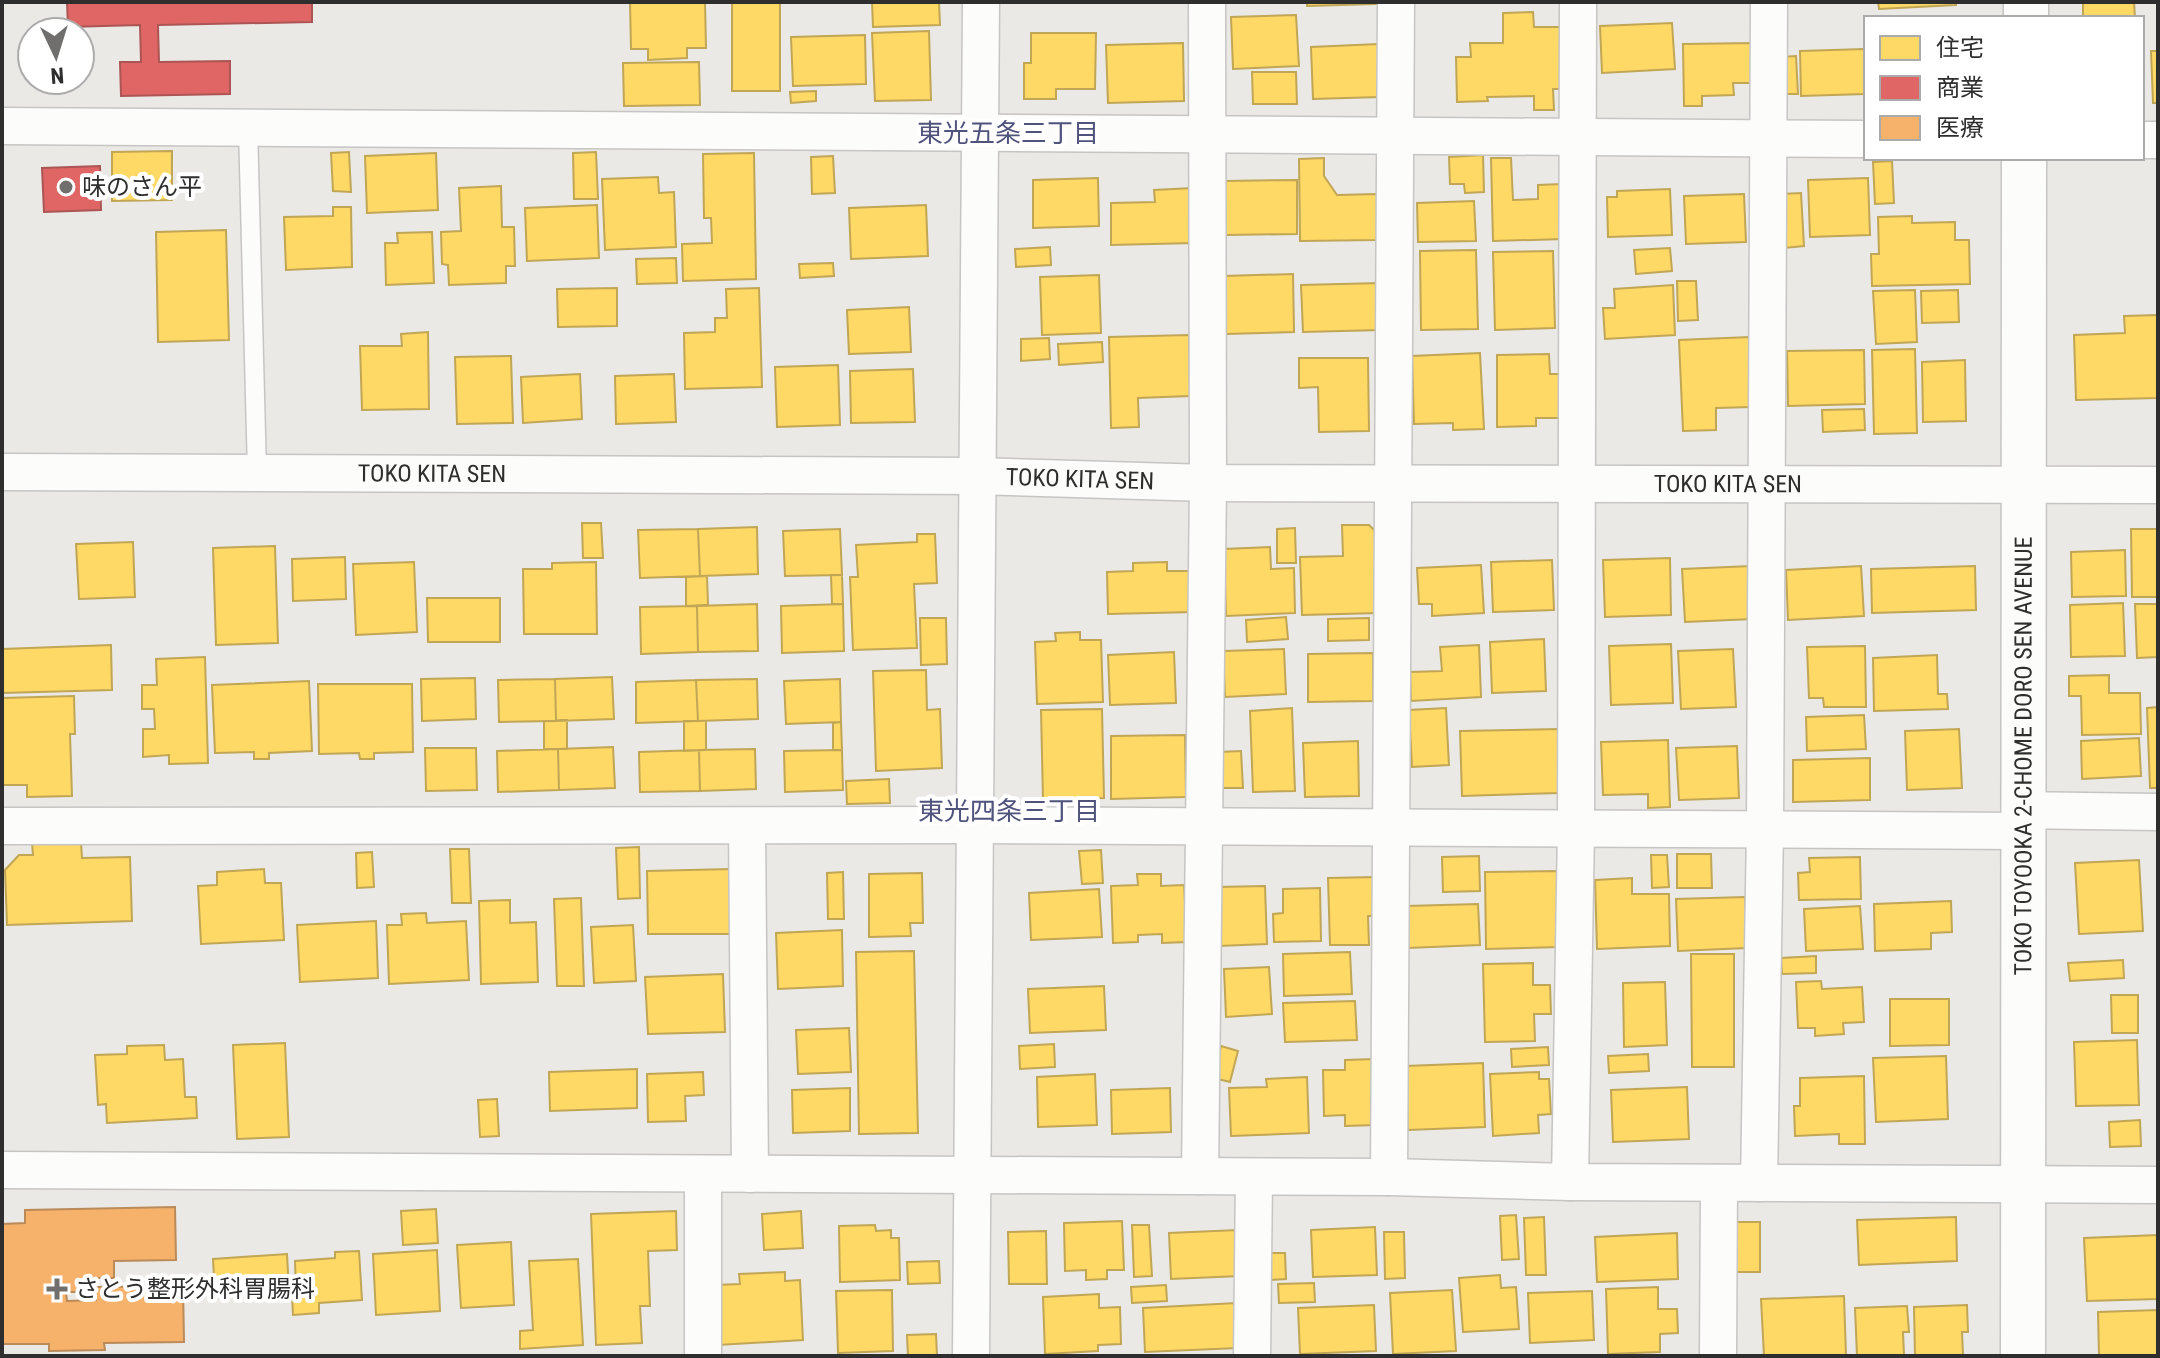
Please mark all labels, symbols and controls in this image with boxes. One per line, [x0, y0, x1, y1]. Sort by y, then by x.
north arrow [16, 16, 96, 96]
legend [1864, 16, 2144, 160]
text: 住宅 [1936, 34, 1984, 62]
text: N [50, 63, 65, 88]
text: 商業 [1936, 74, 1984, 102]
text: 医療 [1936, 114, 1984, 142]
district label: 東光五条三丁目 [917, 118, 1099, 148]
place label: 味のさん平 [82, 173, 202, 201]
marker: 味のさん平 [57, 178, 75, 196]
street label: TOKO KITA SEN [358, 459, 506, 488]
street label: TOKO KITA SEN [1005, 463, 1154, 495]
street label: TOKO KITA SEN [1654, 470, 1802, 498]
street label: TOKO TOYOOKA 2-CHOME DORO SEN AVENUE [2009, 536, 2038, 976]
district label: 東光四条三丁目 [918, 796, 1100, 826]
place label: さとう整形外科胃腸科 [75, 1275, 315, 1303]
marker: さとう整形外科胃腸科 [46, 1278, 68, 1300]

